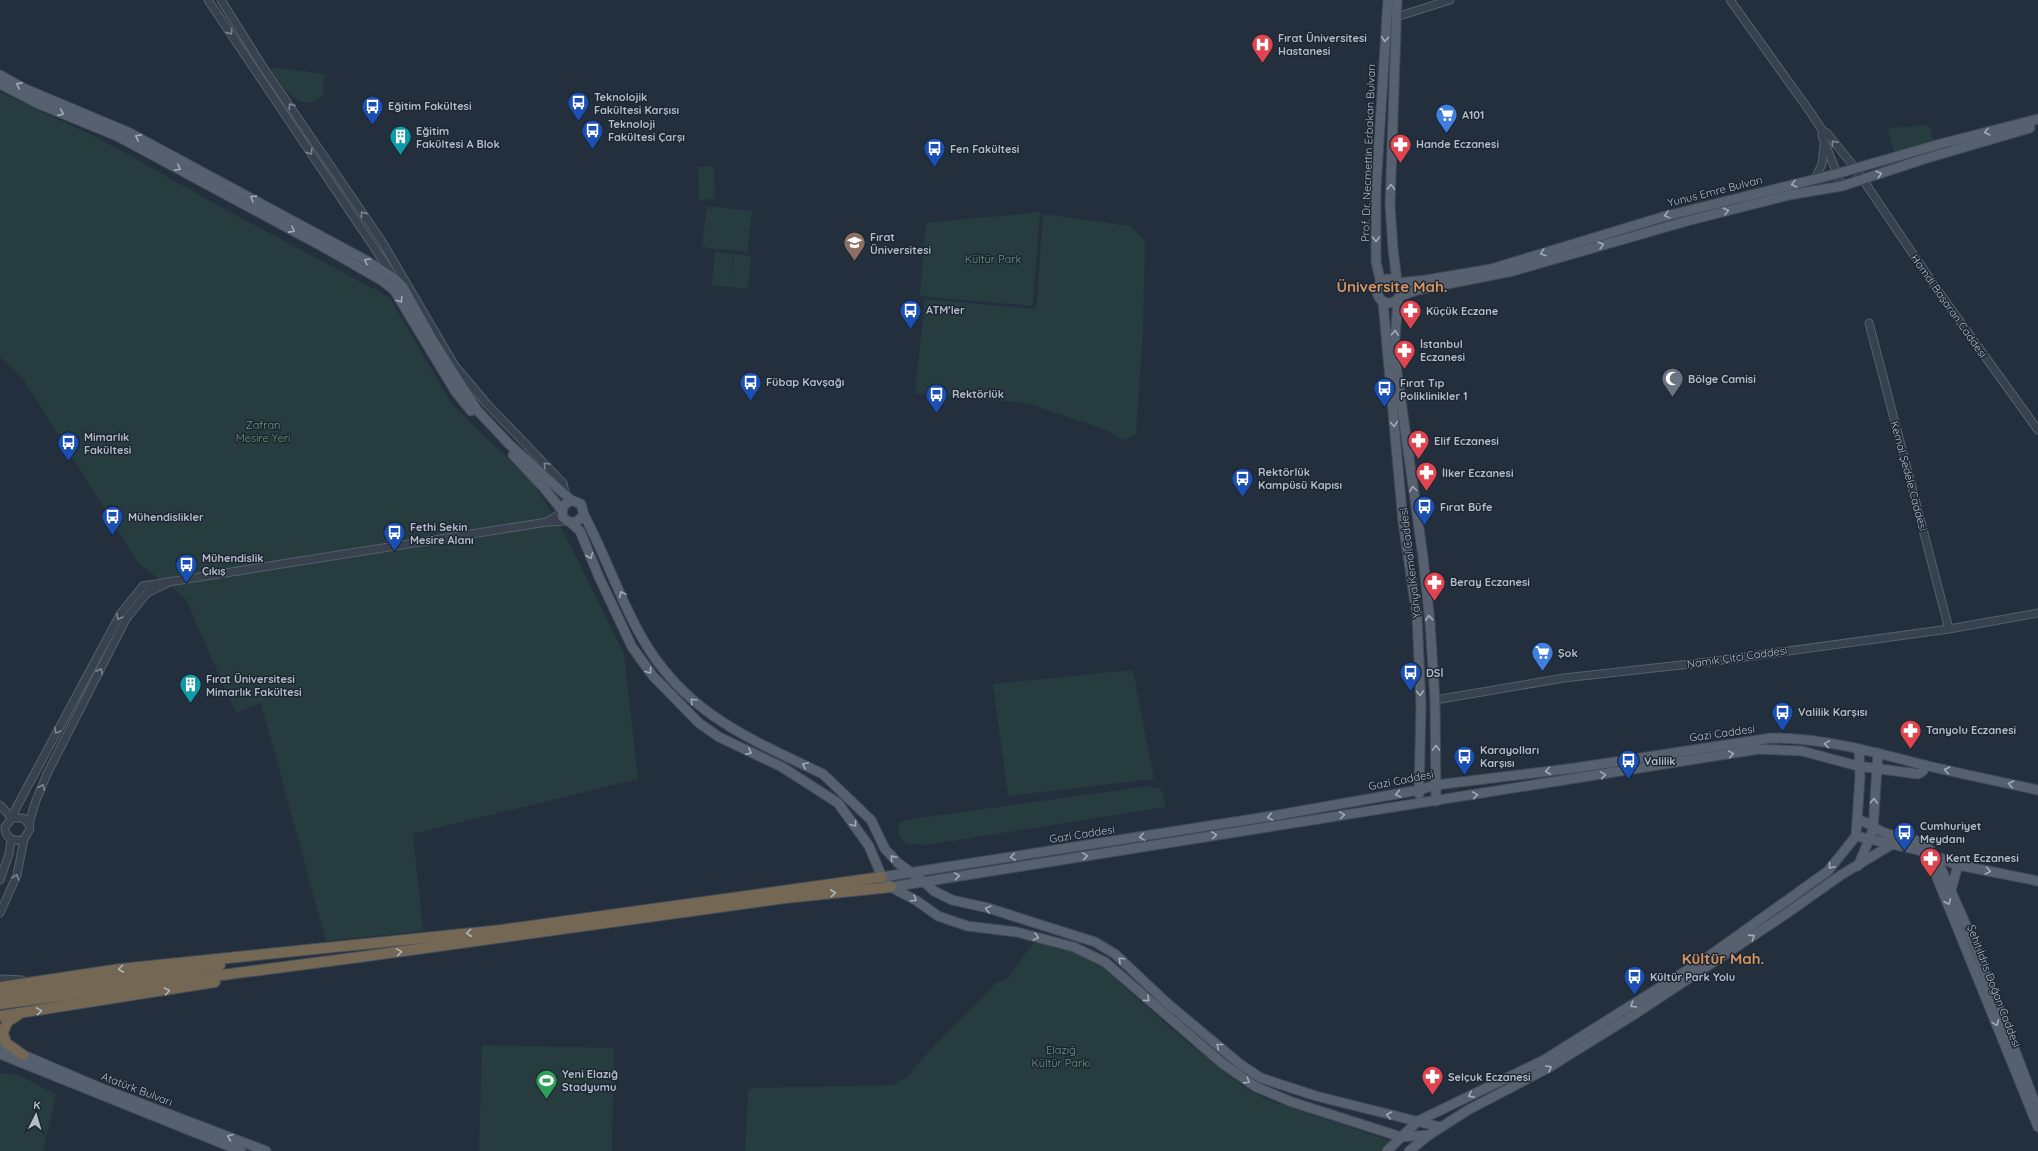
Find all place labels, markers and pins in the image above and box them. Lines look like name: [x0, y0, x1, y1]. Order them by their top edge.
hospital icon: Fırat Üniversitesi Hastanesi: [1249, 31, 1275, 64]
place label: Fırat Üniversitesi Hastanesi: [1278, 31, 1367, 58]
bus stop icon: Teknolojik Fakültesi Karşısı: [565, 90, 591, 123]
place label: Teknolojik Fakültesi Karşısı: [594, 90, 679, 117]
bus stop icon: Eğitim Fakültesi: [359, 93, 385, 126]
place label: Eğitim Fakültesi: [388, 99, 472, 113]
supermarket icon: A101: [1434, 102, 1460, 135]
place label: A101: [1462, 108, 1484, 122]
bus stop icon: Teknoloji Fakültesi Çarşı: [579, 117, 605, 150]
place label: Teknoloji Fakültesi Çarşı: [608, 117, 685, 144]
building icon: Eğitim Fakültesi A Blok: [387, 124, 413, 157]
place label: Eğitim Fakültesi A Blok: [416, 124, 500, 151]
pharmacy icon: Hande Eczanesi: [1388, 131, 1414, 164]
bus stop icon: Fen Fakültesi: [922, 136, 948, 169]
place label: Hande Eczanesi: [1416, 137, 1499, 151]
place label: Fen Fakültesi: [950, 142, 1019, 156]
school or university icon: Fırat Üniversitesi: [842, 230, 868, 263]
place label: Fırat Üniversitesi: [870, 230, 931, 257]
bus stop icon: ATM'ler: [897, 297, 923, 330]
pharmacy icon: Küçük Eczane: [1397, 298, 1423, 331]
place label: ATM'ler: [926, 303, 965, 317]
place label: Küçük Eczane: [1426, 304, 1499, 318]
pharmacy icon: İstanbul Eczanesi: [1392, 337, 1418, 370]
place label: İstanbul Eczanesi: [1420, 337, 1465, 364]
mosque icon: Bölge Camisi: [1659, 366, 1685, 399]
bus stop icon: Fübap Kavşağı: [737, 369, 763, 402]
place label: Bölge Camisi: [1688, 372, 1756, 386]
place label: Fübap Kavşağı: [766, 375, 844, 389]
bus stop icon: Fırat Tıp Poliklinikler 1: [1372, 376, 1398, 409]
place label: Fırat Tıp Poliklinikler 1: [1400, 376, 1468, 403]
bus stop icon: Rektörlük: [923, 381, 949, 414]
place label: Rektörlük: [952, 387, 1004, 401]
pharmacy icon: Elif Eczanesi: [1406, 428, 1432, 461]
bus stop icon: Mimarlık Fakültesi: [55, 430, 81, 463]
place label: Mimarlık Fakültesi: [84, 430, 131, 457]
place label: Elif Eczanesi: [1434, 434, 1499, 448]
pharmacy icon: İlker Eczanesi: [1413, 460, 1439, 493]
bus stop icon: Rektörlük Kampüsü Kapısı: [1229, 465, 1255, 498]
place label: Rektörlük Kampüsü Kapısı: [1258, 465, 1342, 492]
place label: İlker Eczanesi: [1442, 466, 1514, 480]
bus stop icon: Fırat Büfe: [1412, 494, 1438, 527]
place label: Fırat Büfe: [1440, 500, 1493, 514]
bus stop icon: Mühendislikler: [99, 504, 125, 537]
place label: Mühendislikler: [128, 510, 204, 524]
bus stop icon: Fethi Sekin Mesire Alanı: [382, 520, 408, 553]
place label: Fethi Sekin Mesire Alanı: [410, 520, 474, 547]
bus stop icon: Mühendislik Çıkış: [173, 551, 199, 584]
place label: Mühendislik Çıkış: [202, 551, 264, 578]
pharmacy icon: Beray Eczanesi: [1421, 569, 1447, 602]
place label: Beray Eczanesi: [1450, 575, 1530, 589]
supermarket icon: Şok: [1530, 640, 1556, 673]
place label: Şok: [1558, 646, 1578, 660]
bus stop icon: DSİ: [1398, 660, 1424, 693]
place label: DSİ: [1426, 666, 1443, 680]
building icon: Fırat Üniversitesi Mimarlık Fakültesi: [178, 672, 204, 705]
place label: Fırat Üniversitesi Mimarlık Fakültesi: [206, 672, 302, 699]
bus stop icon: Valilik Karşısı: [1769, 699, 1795, 732]
place label: Valilik Karşısı: [1798, 705, 1867, 719]
pharmacy icon: Tanyolu Eczanesi: [1897, 717, 1923, 750]
place label: Tanyolu Eczanesi: [1926, 723, 2016, 737]
bus stop icon: Karayolları Karşısı: [1451, 743, 1477, 776]
place label: Karayolları Karşısı: [1480, 743, 1539, 770]
bus stop icon: Valilik: [1616, 748, 1642, 781]
place label: Valilik: [1644, 754, 1676, 768]
bus stop icon: Cumhuriyet Meydanı: [1891, 819, 1917, 852]
place label: Cumhuriyet Meydanı: [1920, 819, 1981, 846]
pharmacy icon: Kent Eczanesi: [1917, 845, 1943, 878]
place label: Kent Eczanesi: [1946, 851, 2019, 865]
bus stop icon: Kültür Park Yolu: [1622, 964, 1648, 997]
place label: Kültür Park Yolu: [1650, 970, 1735, 984]
pharmacy icon: Selçuk Eczanesi: [1420, 1064, 1446, 1097]
sports icon: Yeni Elazığ Stadyumu: [534, 1067, 560, 1100]
place label: Yeni Elazığ Stadyumu: [562, 1067, 618, 1094]
place label: Selçuk Eczanesi: [1448, 1070, 1531, 1084]

